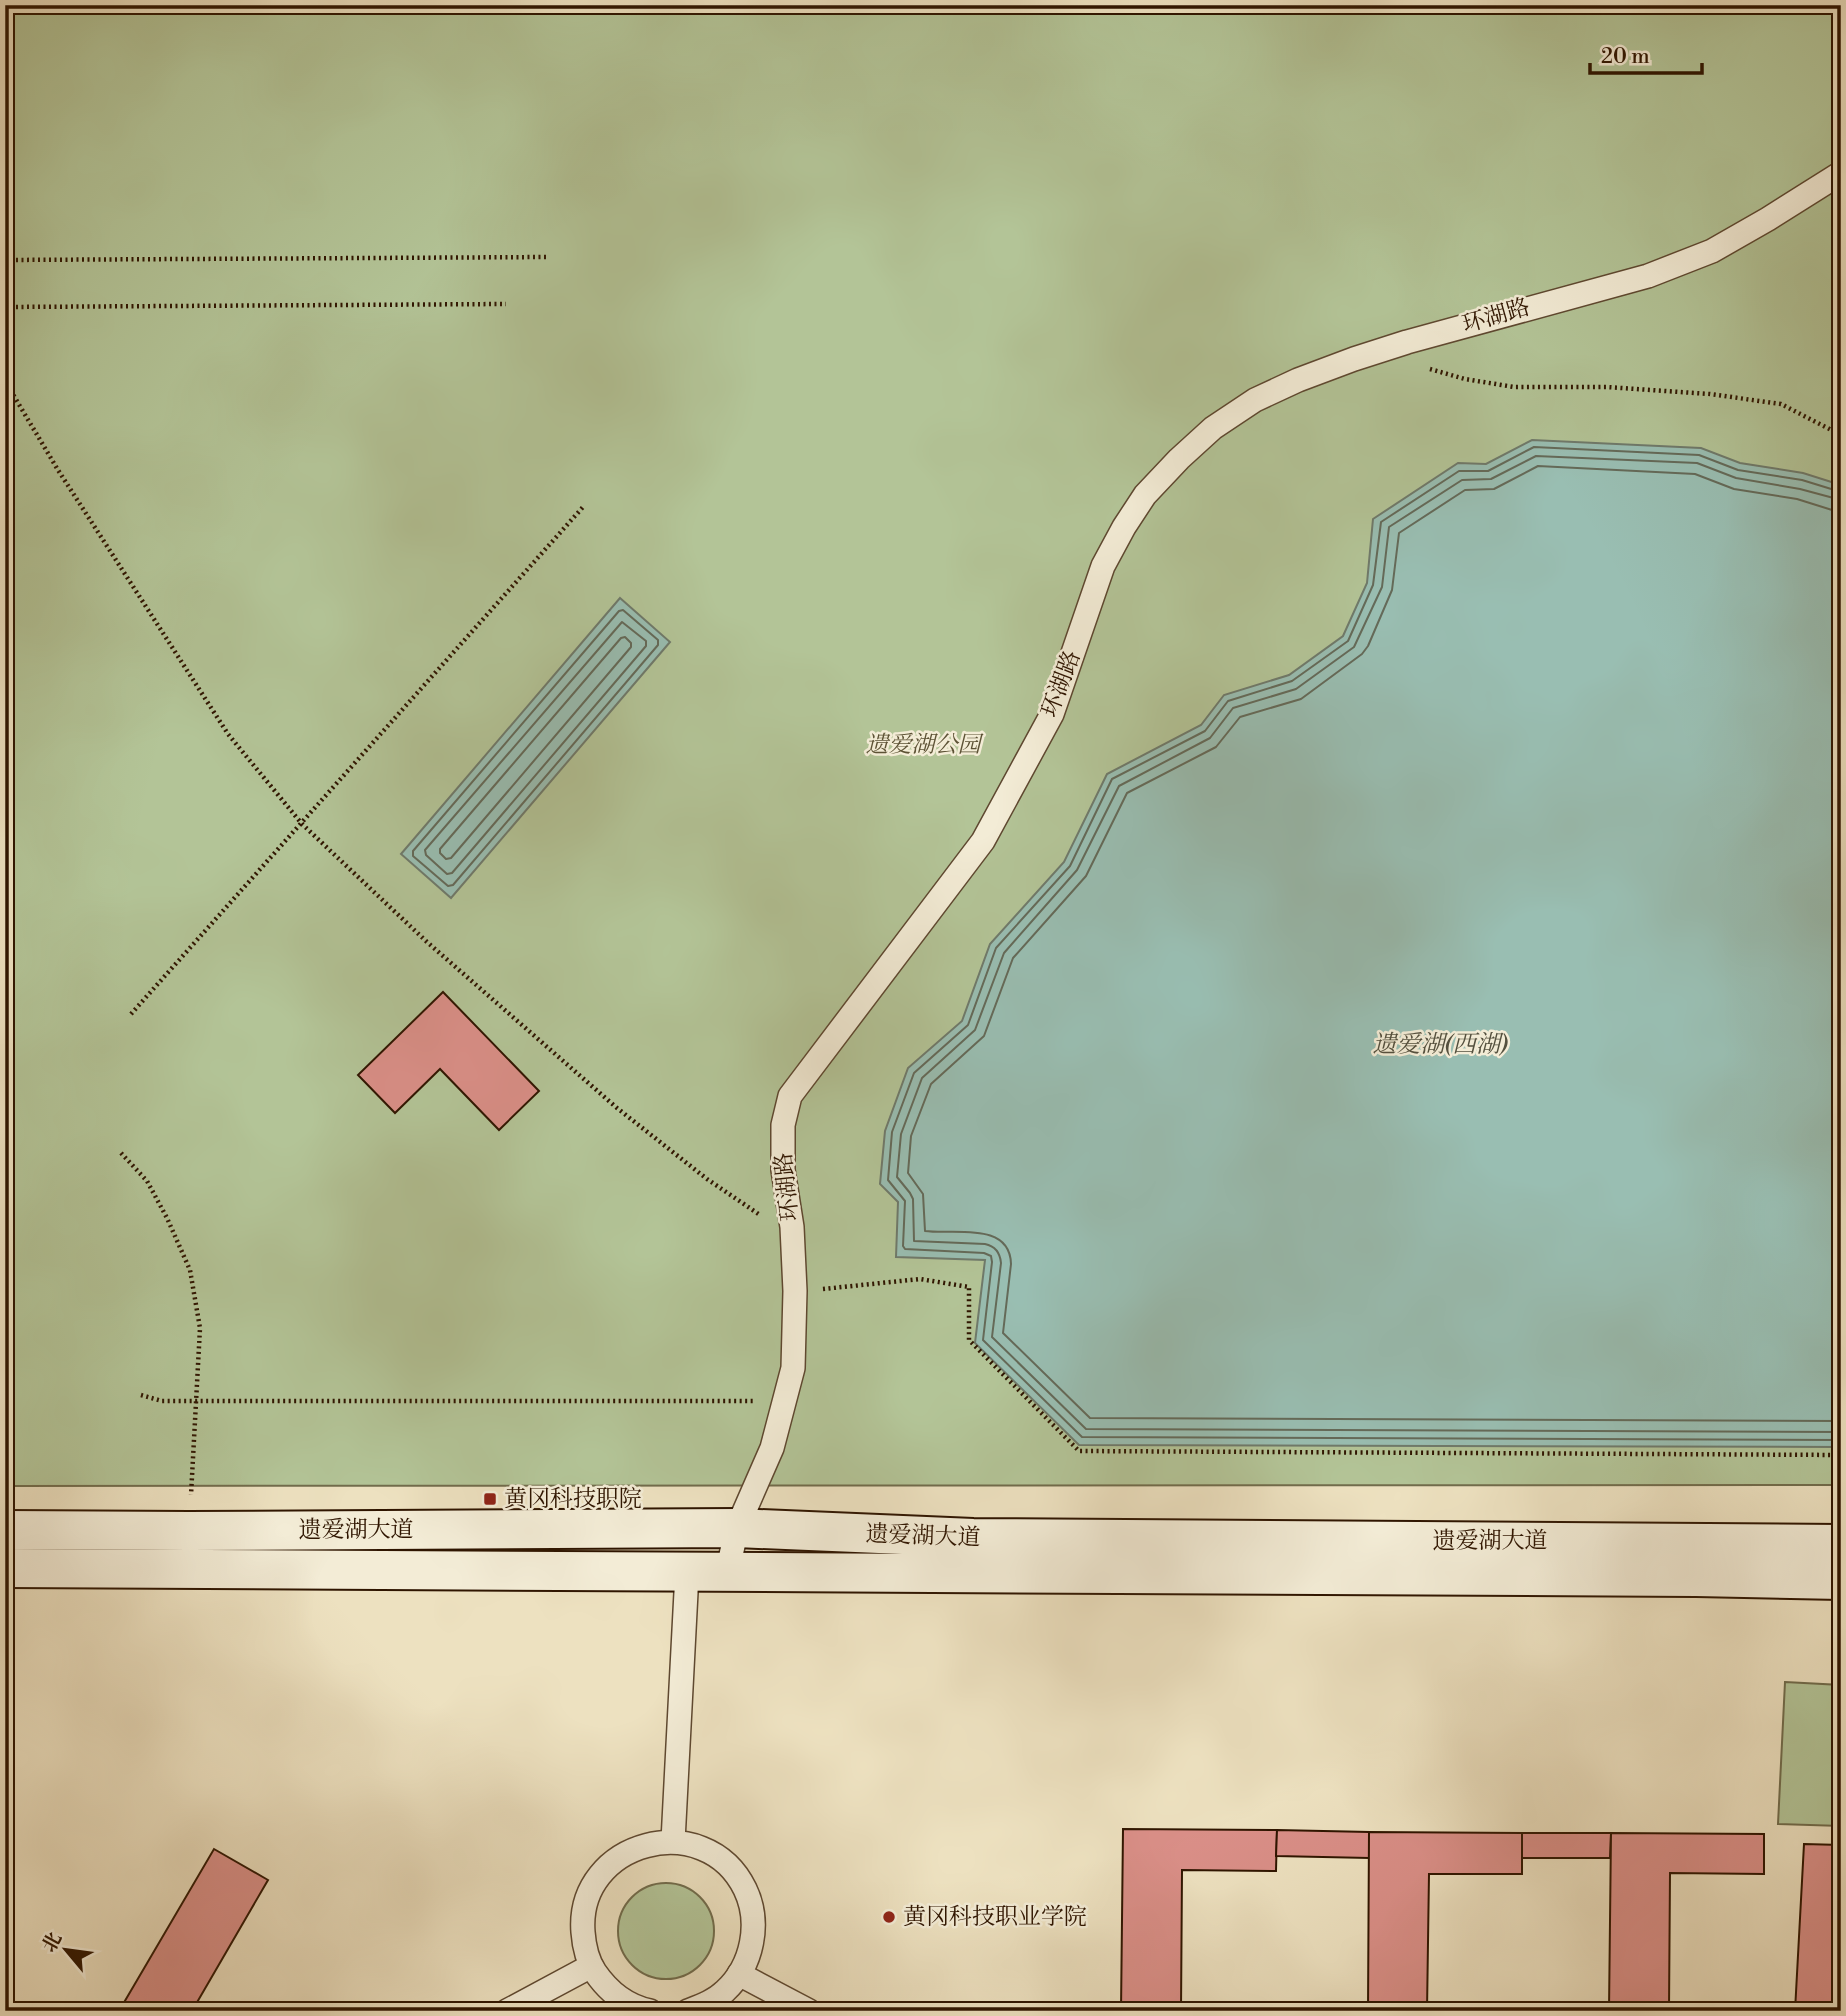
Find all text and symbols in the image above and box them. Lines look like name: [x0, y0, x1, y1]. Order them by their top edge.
scale bar: [1590, 32, 1702, 76]
text: 20 m: [1601, 44, 1650, 70]
street label: 环湖路: [1459, 293, 1533, 339]
street label: 环湖路: [1036, 647, 1086, 721]
park label: 遗爱湖公园: [866, 731, 985, 759]
water label: 遗爱湖(西湖): [1373, 1030, 1508, 1060]
street label: 环湖路: [769, 1151, 805, 1223]
place label: 黄冈科技职院: [504, 1485, 642, 1513]
marker: 黄冈科技职院: [482, 1491, 498, 1507]
street label: 遗爱湖大道: [299, 1516, 414, 1544]
street label: 遗爱湖大道: [865, 1520, 981, 1552]
street label: 遗爱湖大道: [1433, 1527, 1548, 1555]
place label: 黄冈科技职业学院: [903, 1903, 1087, 1931]
marker: 黄冈科技职业学院: [881, 1909, 897, 1925]
north arrow: [32, 1914, 102, 1984]
text: 北: [37, 1928, 67, 1956]

